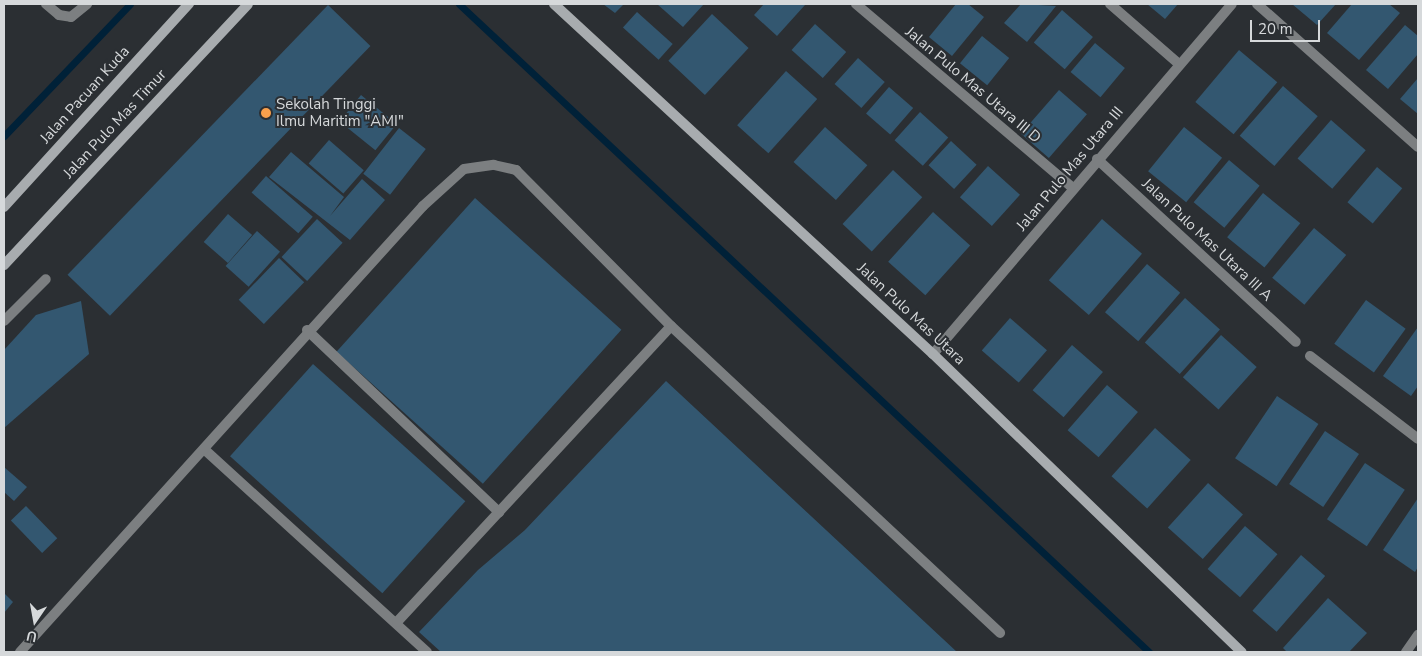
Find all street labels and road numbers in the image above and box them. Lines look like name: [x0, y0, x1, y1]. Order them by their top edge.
street label: Jalan Pulo Mas Utara III D: [902, 23, 1044, 147]
street label: Jalan Pacuan Kuda: [37, 43, 133, 147]
street label: Jalan Pulo Mas Timur: [60, 66, 170, 182]
street label: Jalan Pulo Mas Utara III: [1013, 103, 1127, 235]
street label: Jalan Pulo Mas Utara III A: [1138, 175, 1276, 305]
street label: Jalan Pulo Mas Utara: [853, 259, 969, 369]

